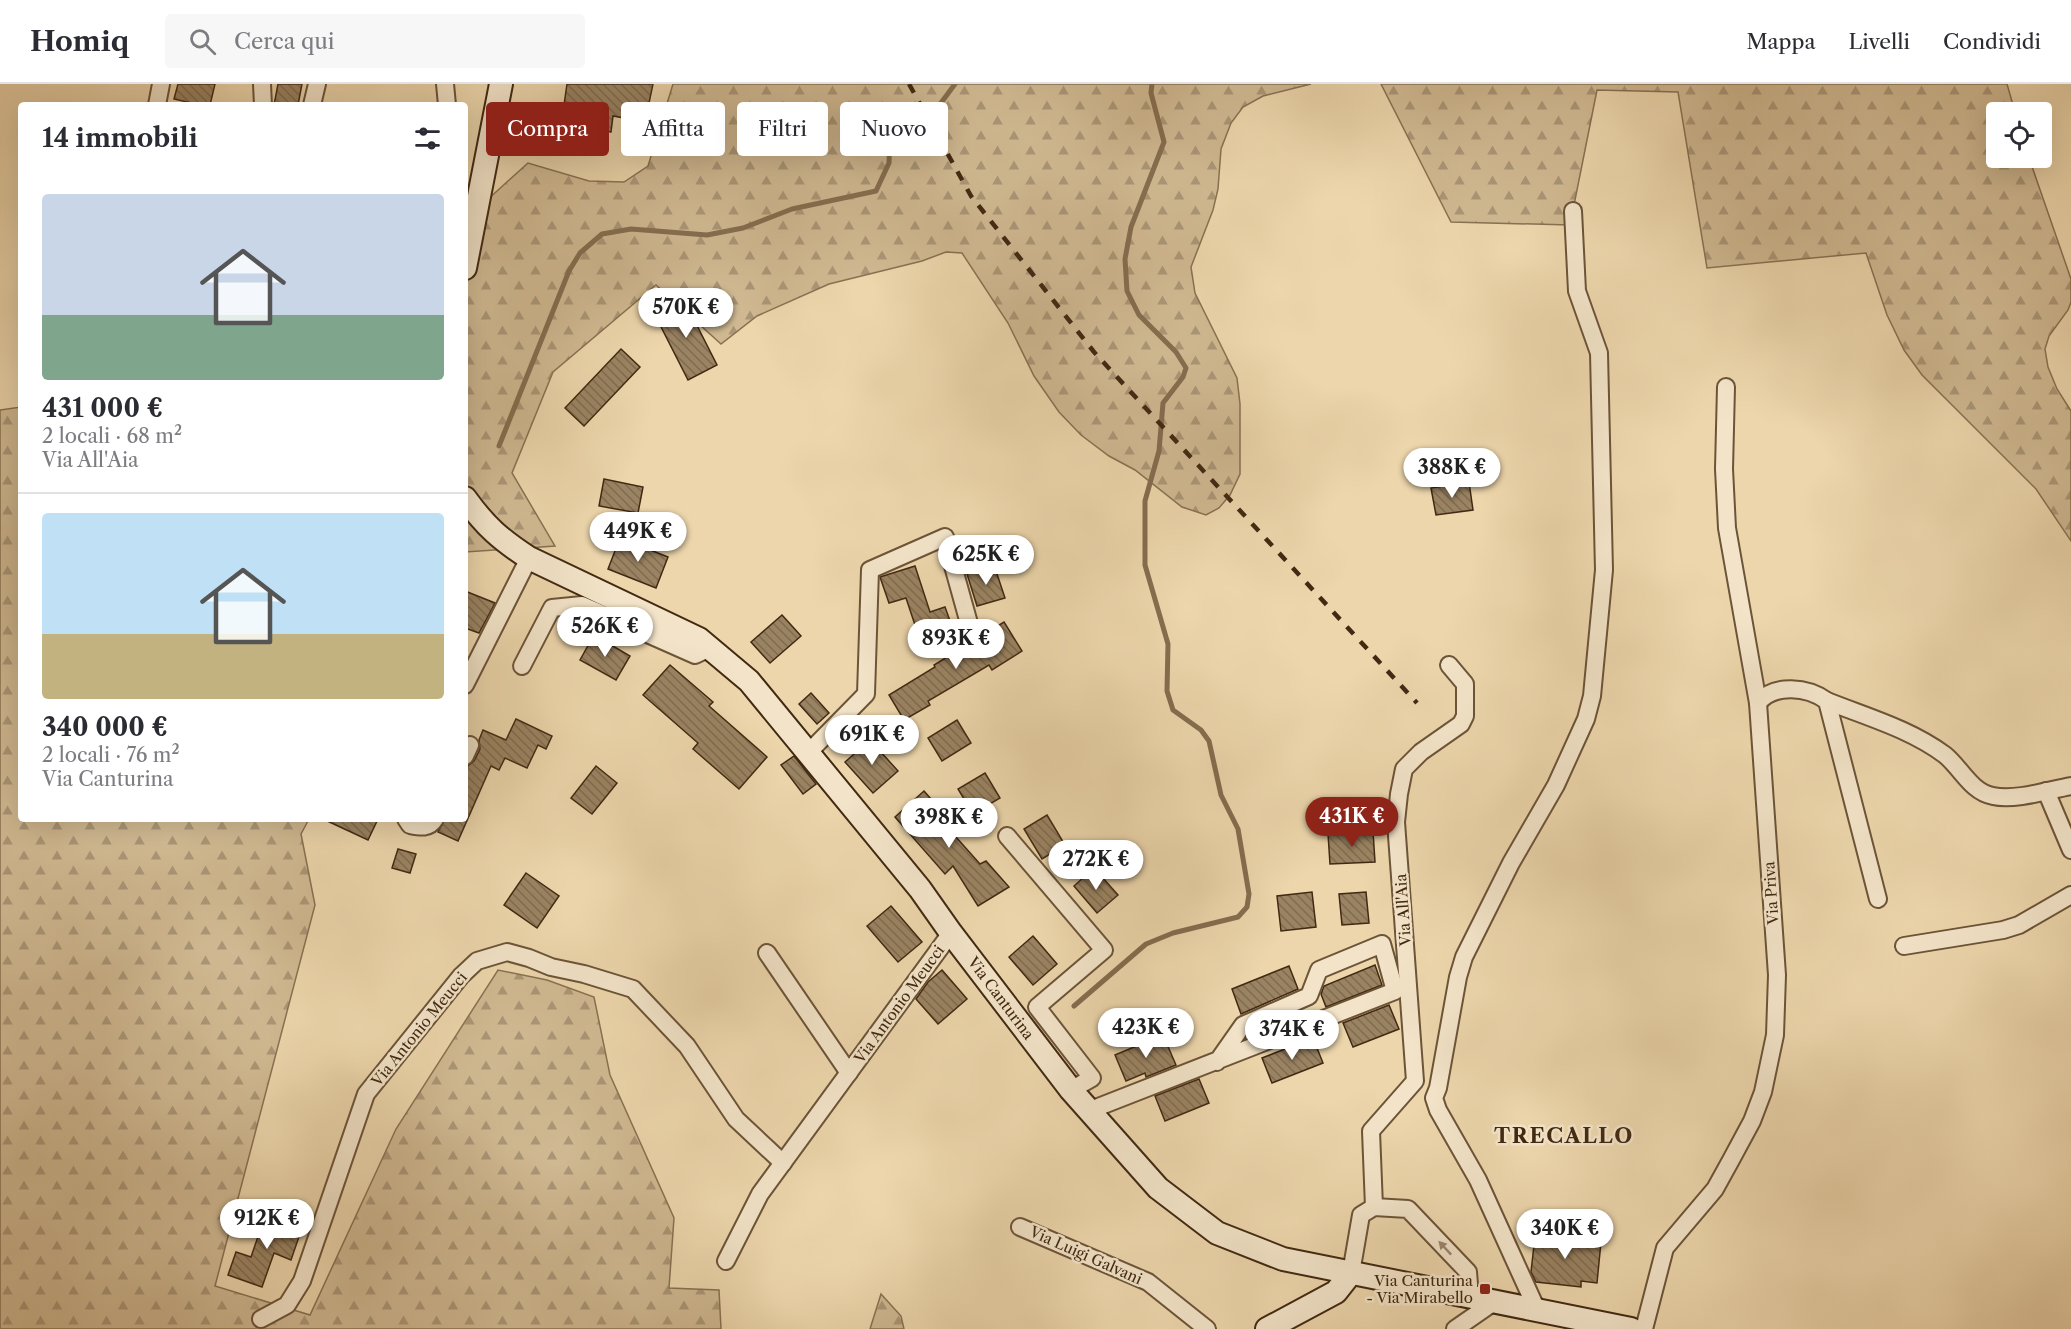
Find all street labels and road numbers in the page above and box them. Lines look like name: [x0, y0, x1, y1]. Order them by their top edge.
street label: Via Priva: [1759, 861, 1783, 926]
street label: Via All'Aia: [1391, 873, 1415, 948]
street label: Via Antonio Meucci: [849, 941, 949, 1068]
street label: Via Canturina: [963, 952, 1038, 1043]
street label: Via Antonio Meucci: [366, 968, 471, 1091]
street label: Via Luigi Galvani: [1026, 1221, 1146, 1288]

